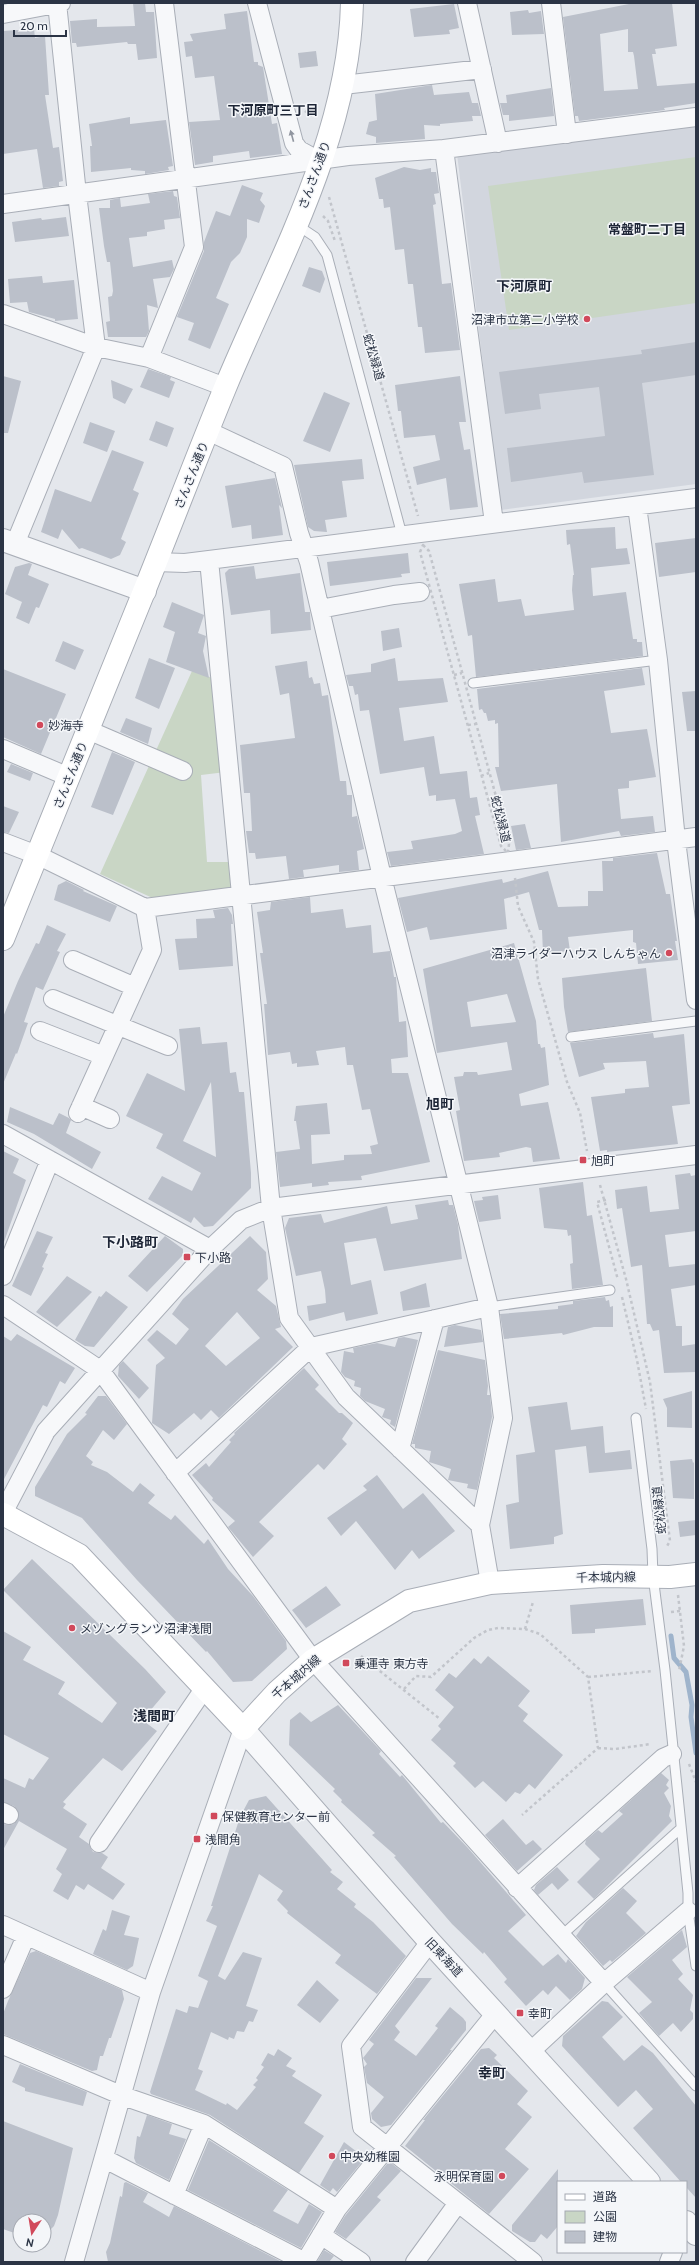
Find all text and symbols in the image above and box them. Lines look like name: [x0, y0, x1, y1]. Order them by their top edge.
scale bar: [14, 12, 66, 38]
text: 20 m: [20, 18, 48, 33]
district label: 下河原町三丁目: [227, 102, 319, 118]
one-way arrow: [289, 130, 295, 142]
street label: さんさん通り: [295, 139, 333, 211]
district label: 常盤町二丁目: [608, 221, 686, 237]
district label: 下河原町: [496, 277, 552, 295]
place label: 沼津市立第二小学校: [471, 312, 579, 327]
marker: 沼津市立第二小学校: [582, 314, 592, 324]
street label: 蛇松緑道: [360, 332, 388, 382]
street label: さんさん通り: [171, 439, 211, 511]
place label: 妙海寺: [48, 718, 84, 733]
marker: 妙海寺: [35, 720, 45, 730]
street label: さんさん通り: [50, 739, 90, 811]
street label: 蛇松緑道: [488, 794, 514, 844]
place label: 沼津ライダーハウス しんちゃん: [491, 946, 661, 961]
marker: 沼津ライダーハウス しんちゃん: [664, 948, 674, 958]
district label: 旭町: [426, 1095, 454, 1113]
place label: 旭町: [591, 1153, 615, 1168]
marker: 旭町: [578, 1155, 588, 1165]
district label: 下小路町: [102, 1233, 158, 1251]
place label: 下小路: [195, 1250, 231, 1265]
marker: 下小路: [182, 1252, 192, 1262]
street label: 蛇松緑道: [649, 1485, 669, 1535]
street label: 千本城内線: [576, 1569, 636, 1585]
place label: メゾングランツ沼津浅間: [80, 1621, 212, 1636]
marker: メゾングランツ沼津浅間: [67, 1623, 77, 1633]
street label: 千本城内線: [268, 1652, 324, 1702]
place label: 乗運寺 東方寺: [354, 1656, 429, 1671]
marker: 乗運寺 東方寺: [341, 1658, 351, 1668]
district label: 浅間町: [133, 1707, 175, 1725]
place label: 保健教育センター前: [222, 1809, 330, 1824]
marker: 保健教育センター前: [209, 1811, 219, 1821]
place label: 浅間角: [205, 1832, 241, 1847]
marker: 浅間角: [192, 1834, 202, 1844]
street label: 旧東海道: [422, 1934, 466, 1980]
place label: 幸町: [528, 2006, 552, 2021]
marker: 幸町: [515, 2008, 525, 2018]
district label: 幸町: [478, 2064, 506, 2082]
place label: 中央幼稚園: [340, 2149, 400, 2164]
marker: 中央幼稚園: [327, 2151, 337, 2161]
place label: 永明保育園: [434, 2169, 494, 2184]
marker: 永明保育園: [497, 2171, 507, 2181]
legend: [557, 2181, 687, 2253]
text: 道路: [593, 2189, 617, 2204]
text: 公園: [593, 2209, 617, 2224]
north arrow: [12, 2213, 52, 2253]
text: 建物: [593, 2229, 617, 2244]
text: N: [25, 2235, 35, 2250]

